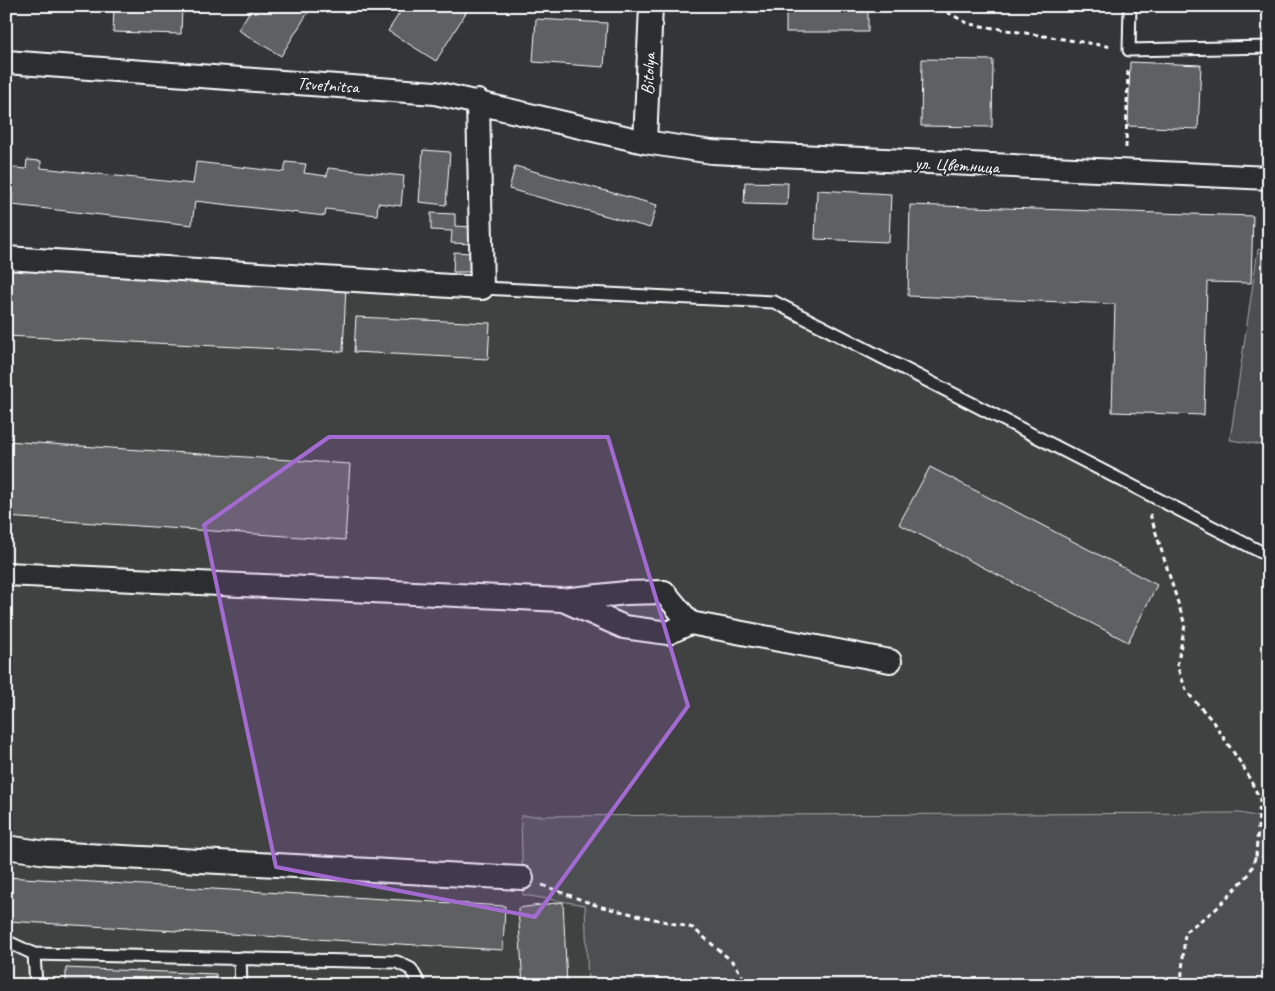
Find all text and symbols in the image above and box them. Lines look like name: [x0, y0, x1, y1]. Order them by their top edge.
street label: Bitolya: [636, 51, 660, 95]
street label: Tsvetnitsa: [296, 72, 361, 98]
street label: ул. Цветница: [913, 152, 1001, 178]

